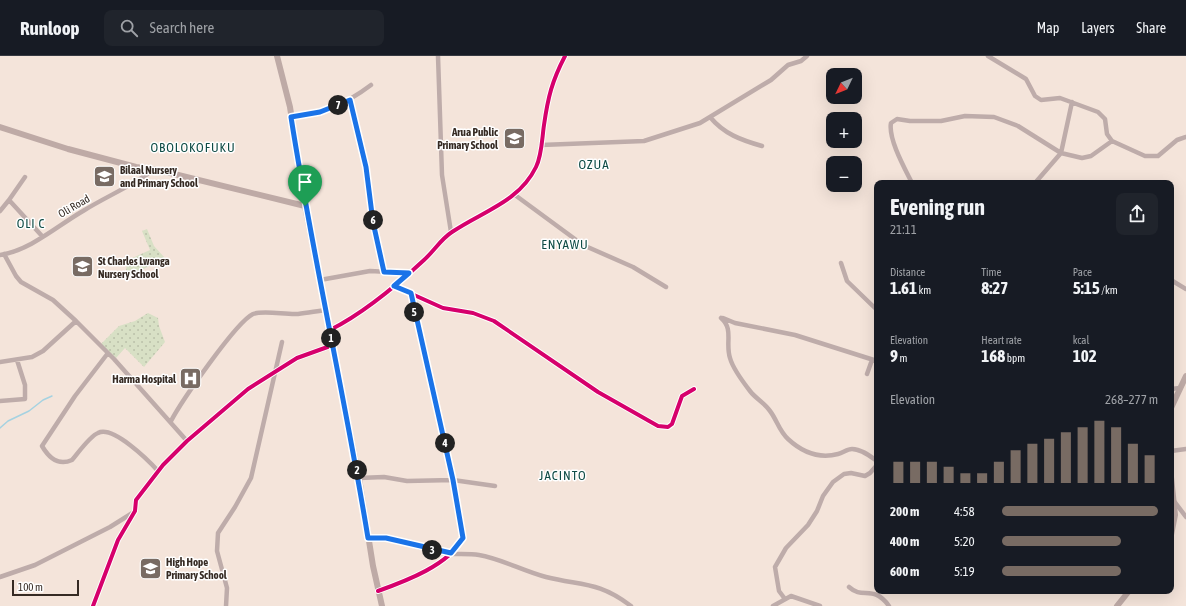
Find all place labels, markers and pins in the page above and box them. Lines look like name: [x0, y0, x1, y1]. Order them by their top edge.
pin: 7: [328, 95, 348, 115]
school or university icon: Arua Public Primary School: [501, 125, 527, 151]
place label: Arua Public Primary School: [437, 126, 499, 151]
school or university icon: Bilaal Nursery and Primary School: [92, 163, 118, 189]
place label: Bilaal Nursery and Primary School: [120, 164, 199, 189]
pin: [288, 165, 322, 206]
pin: 6: [363, 210, 383, 230]
school or university icon: St Charles Lwanga Nursery School: [69, 254, 95, 280]
place label: St Charles Lwanga Nursery School: [98, 255, 170, 280]
pin: 5: [404, 302, 424, 322]
pin: 1: [321, 328, 341, 348]
hospital icon: Harma Hospital: [178, 366, 204, 392]
place label: Harma Hospital: [112, 373, 177, 385]
pin: 4: [435, 433, 455, 453]
pin: 2: [347, 460, 367, 480]
pin: 3: [422, 540, 442, 560]
school or university icon: High Hope Primary School: [137, 555, 163, 581]
place label: High Hope Primary School: [166, 556, 228, 581]

